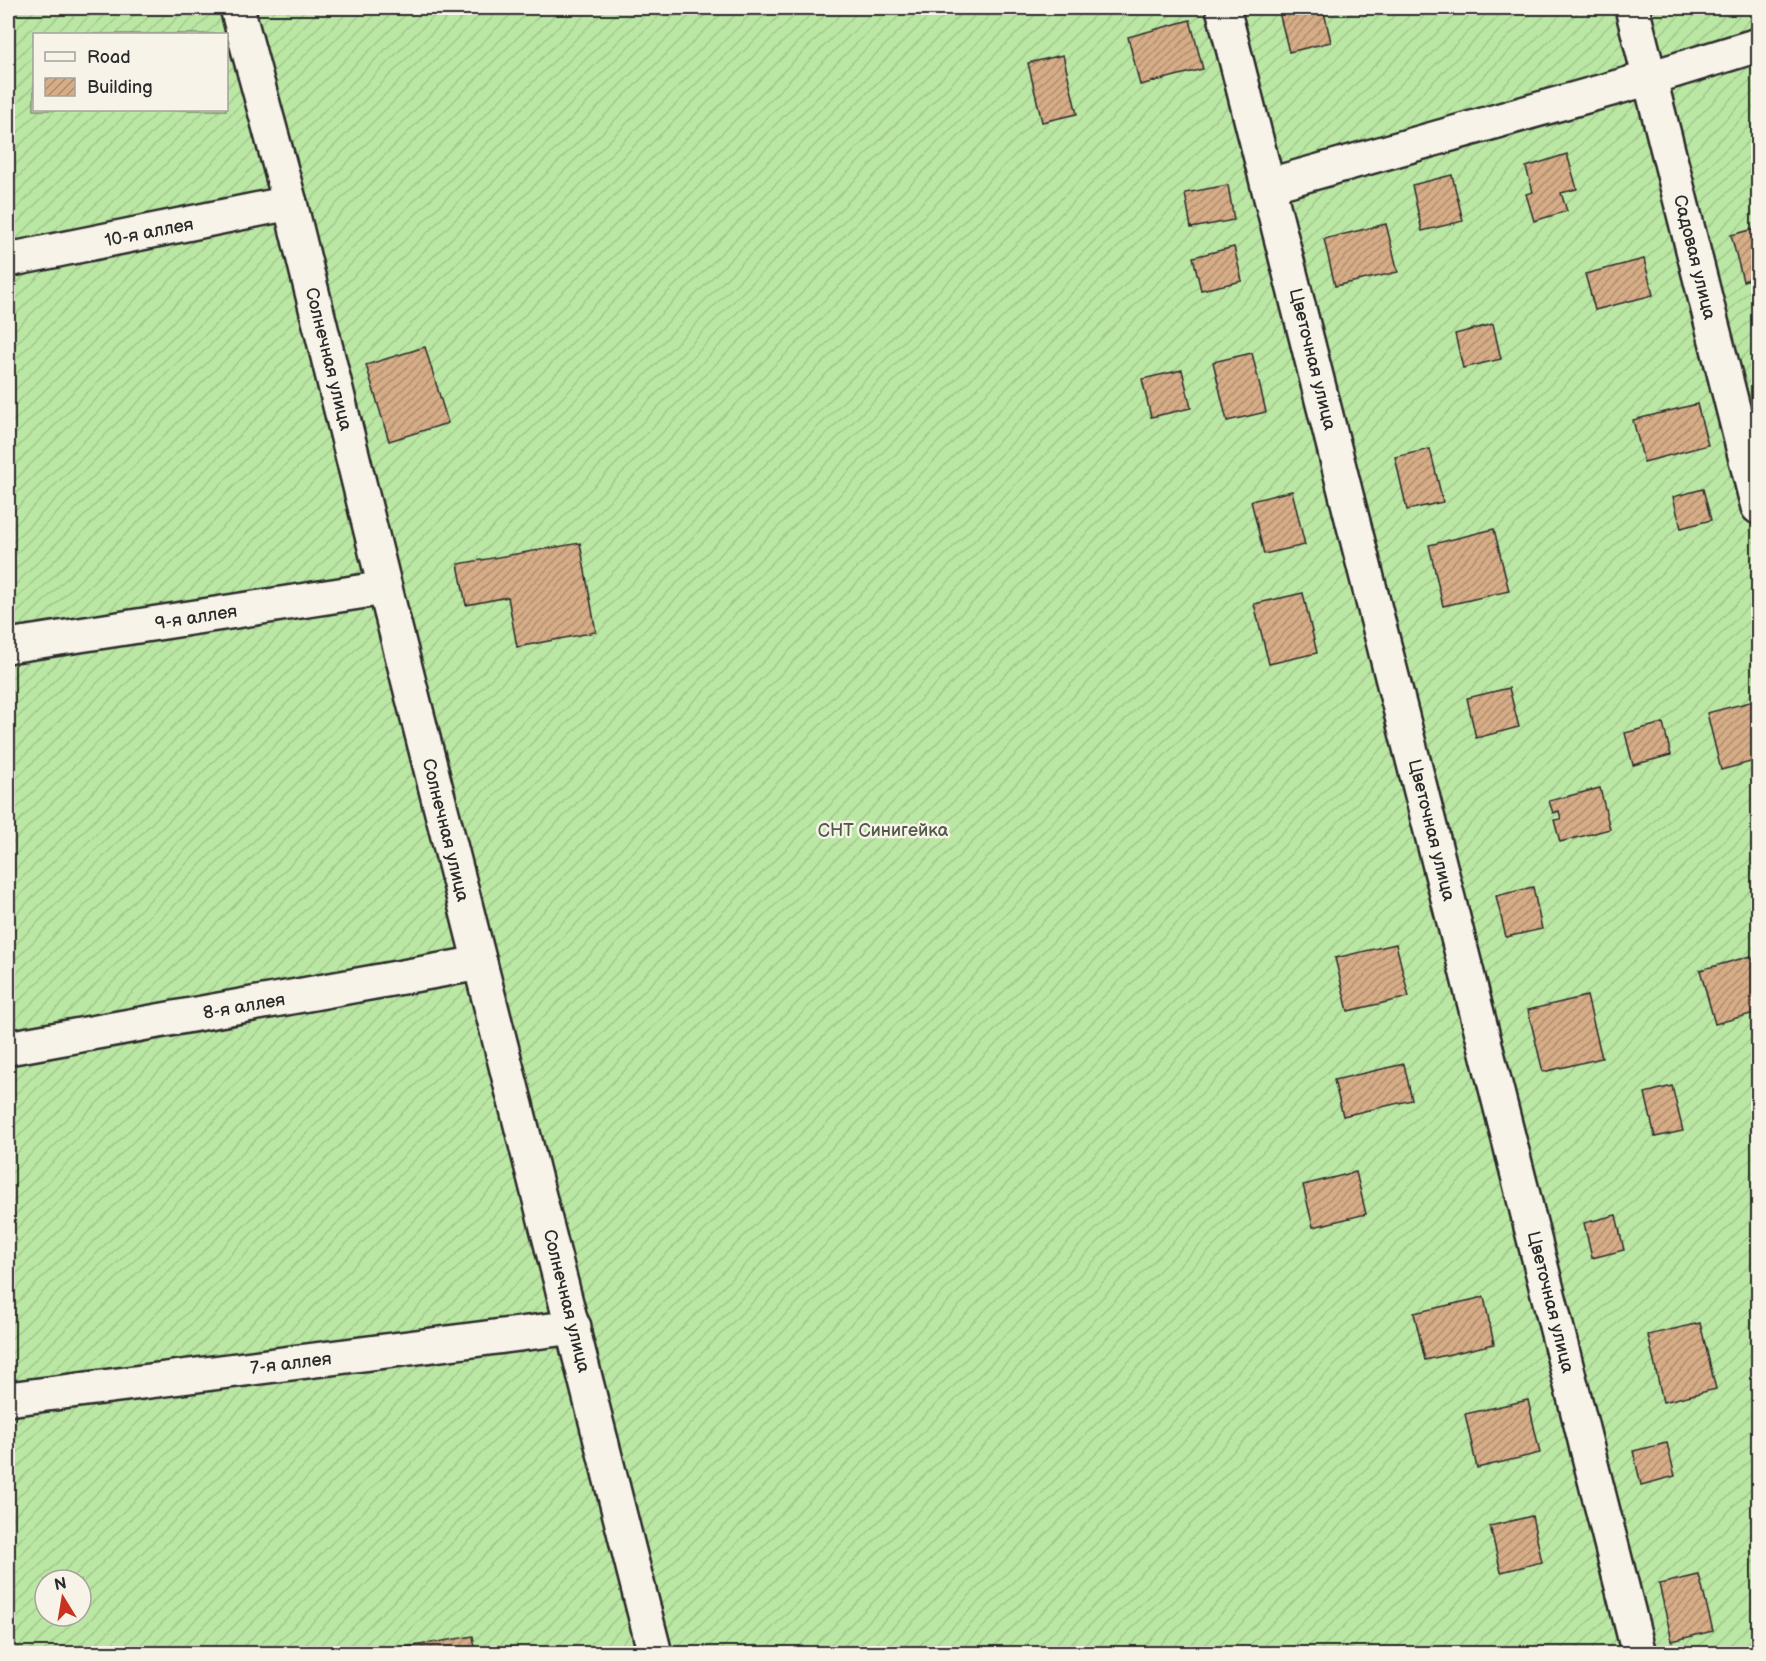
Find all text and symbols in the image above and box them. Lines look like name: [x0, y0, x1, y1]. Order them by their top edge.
legend: [33, 33, 228, 111]
text: Road: [87, 47, 131, 68]
text: Building: [87, 77, 153, 98]
street label: Садовая улица: [1669, 193, 1720, 322]
street label: 10-я аллея: [103, 214, 195, 251]
street label: Солнечная улица: [301, 285, 357, 433]
street label: Цветочная улица: [1285, 286, 1340, 433]
street label: 9-я аллея: [153, 601, 239, 634]
street label: Солнечная улица: [418, 756, 474, 904]
street label: Цветочная улица: [1404, 757, 1459, 904]
park label: СНТ Синигейка: [818, 820, 949, 841]
street label: 8-я аллея: [201, 989, 287, 1024]
street label: Солнечная улица: [539, 1227, 595, 1375]
street label: Цветочная улица: [1523, 1229, 1578, 1376]
street label: 7-я аллея: [249, 1348, 333, 1379]
north arrow: [33, 1568, 93, 1628]
text: N: [53, 1574, 68, 1595]

